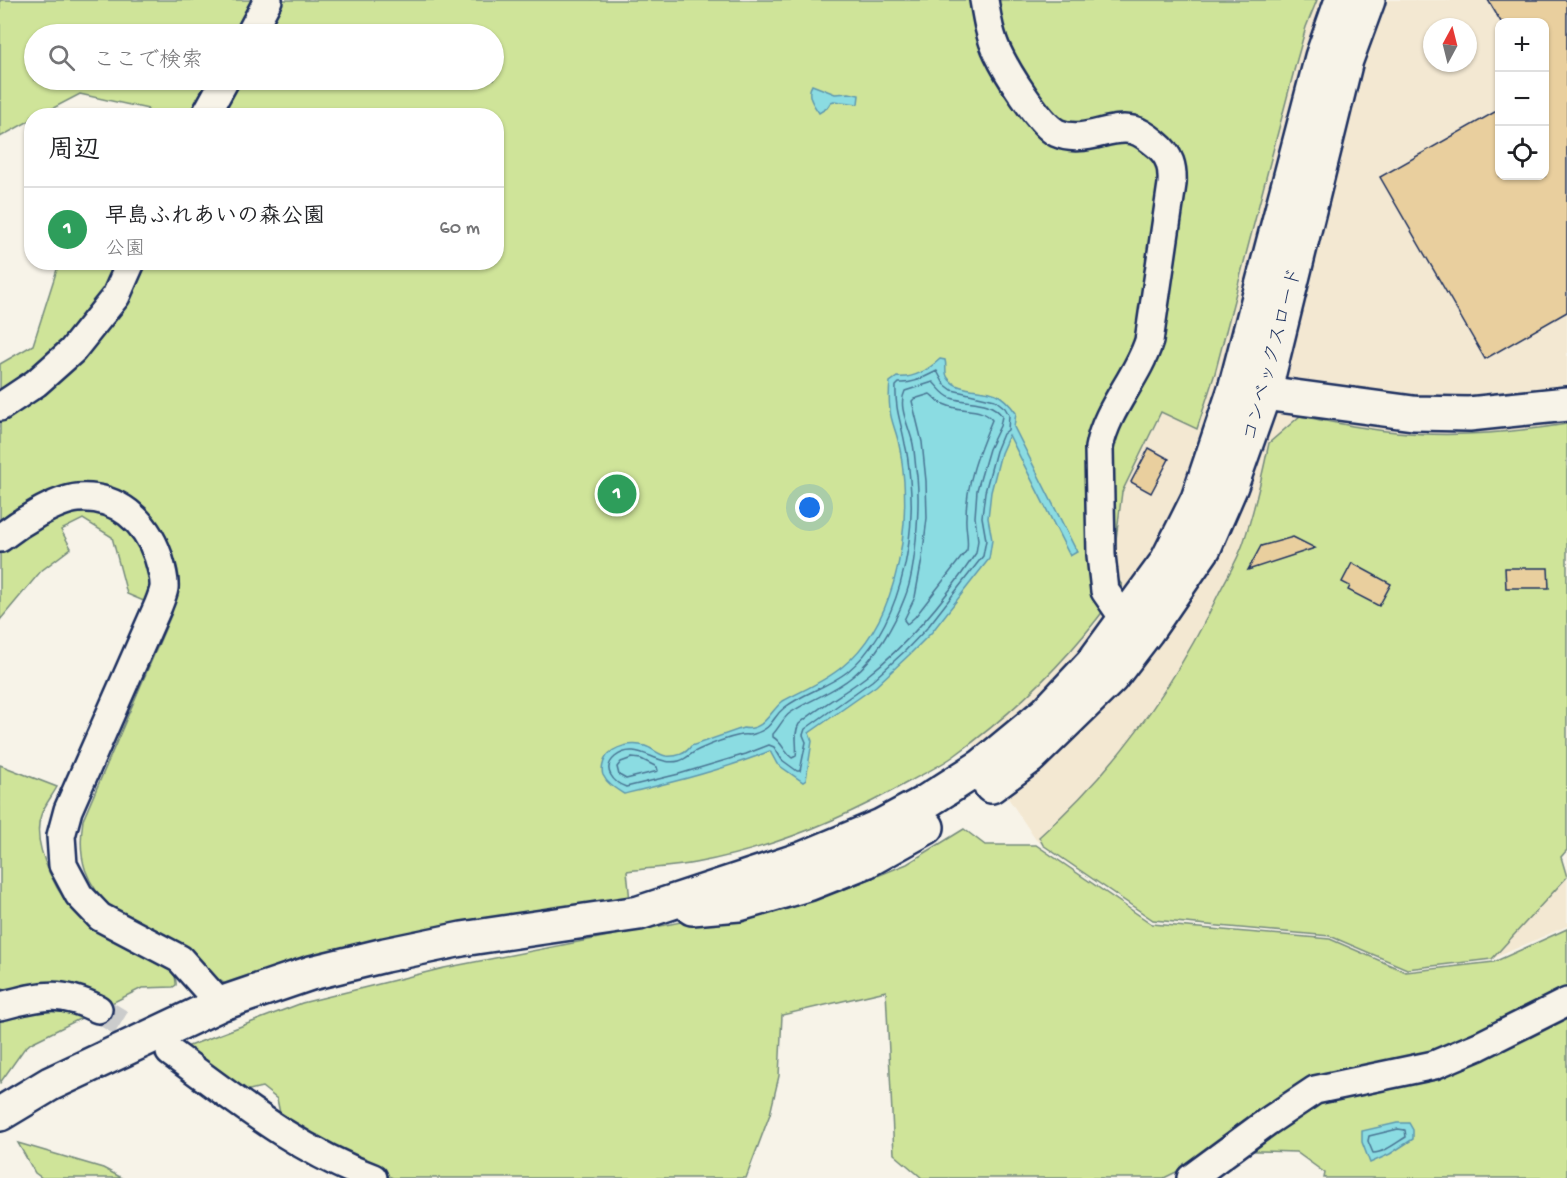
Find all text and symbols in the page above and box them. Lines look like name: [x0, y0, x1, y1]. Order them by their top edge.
north arrow: [1423, 18, 1477, 72]
map controls: [1495, 18, 1549, 180]
button: +: [1495, 18, 1549, 72]
search box: [24, 24, 504, 90]
icon: search: [45, 41, 78, 74]
text: ここで検索: [93, 49, 203, 75]
button: −: [1495, 72, 1549, 126]
button: locate: [1495, 126, 1549, 180]
text: 周辺: [48, 137, 100, 168]
text: 早島ふれあいの森公園: [105, 205, 325, 231]
text: 1: [63, 218, 72, 241]
text: 60 m: [440, 218, 480, 241]
text: 公園: [105, 239, 145, 262]
street label: コンベックスロード: [1240, 265, 1309, 445]
pin: 1: [598, 472, 636, 516]
your location: [795, 493, 824, 522]

